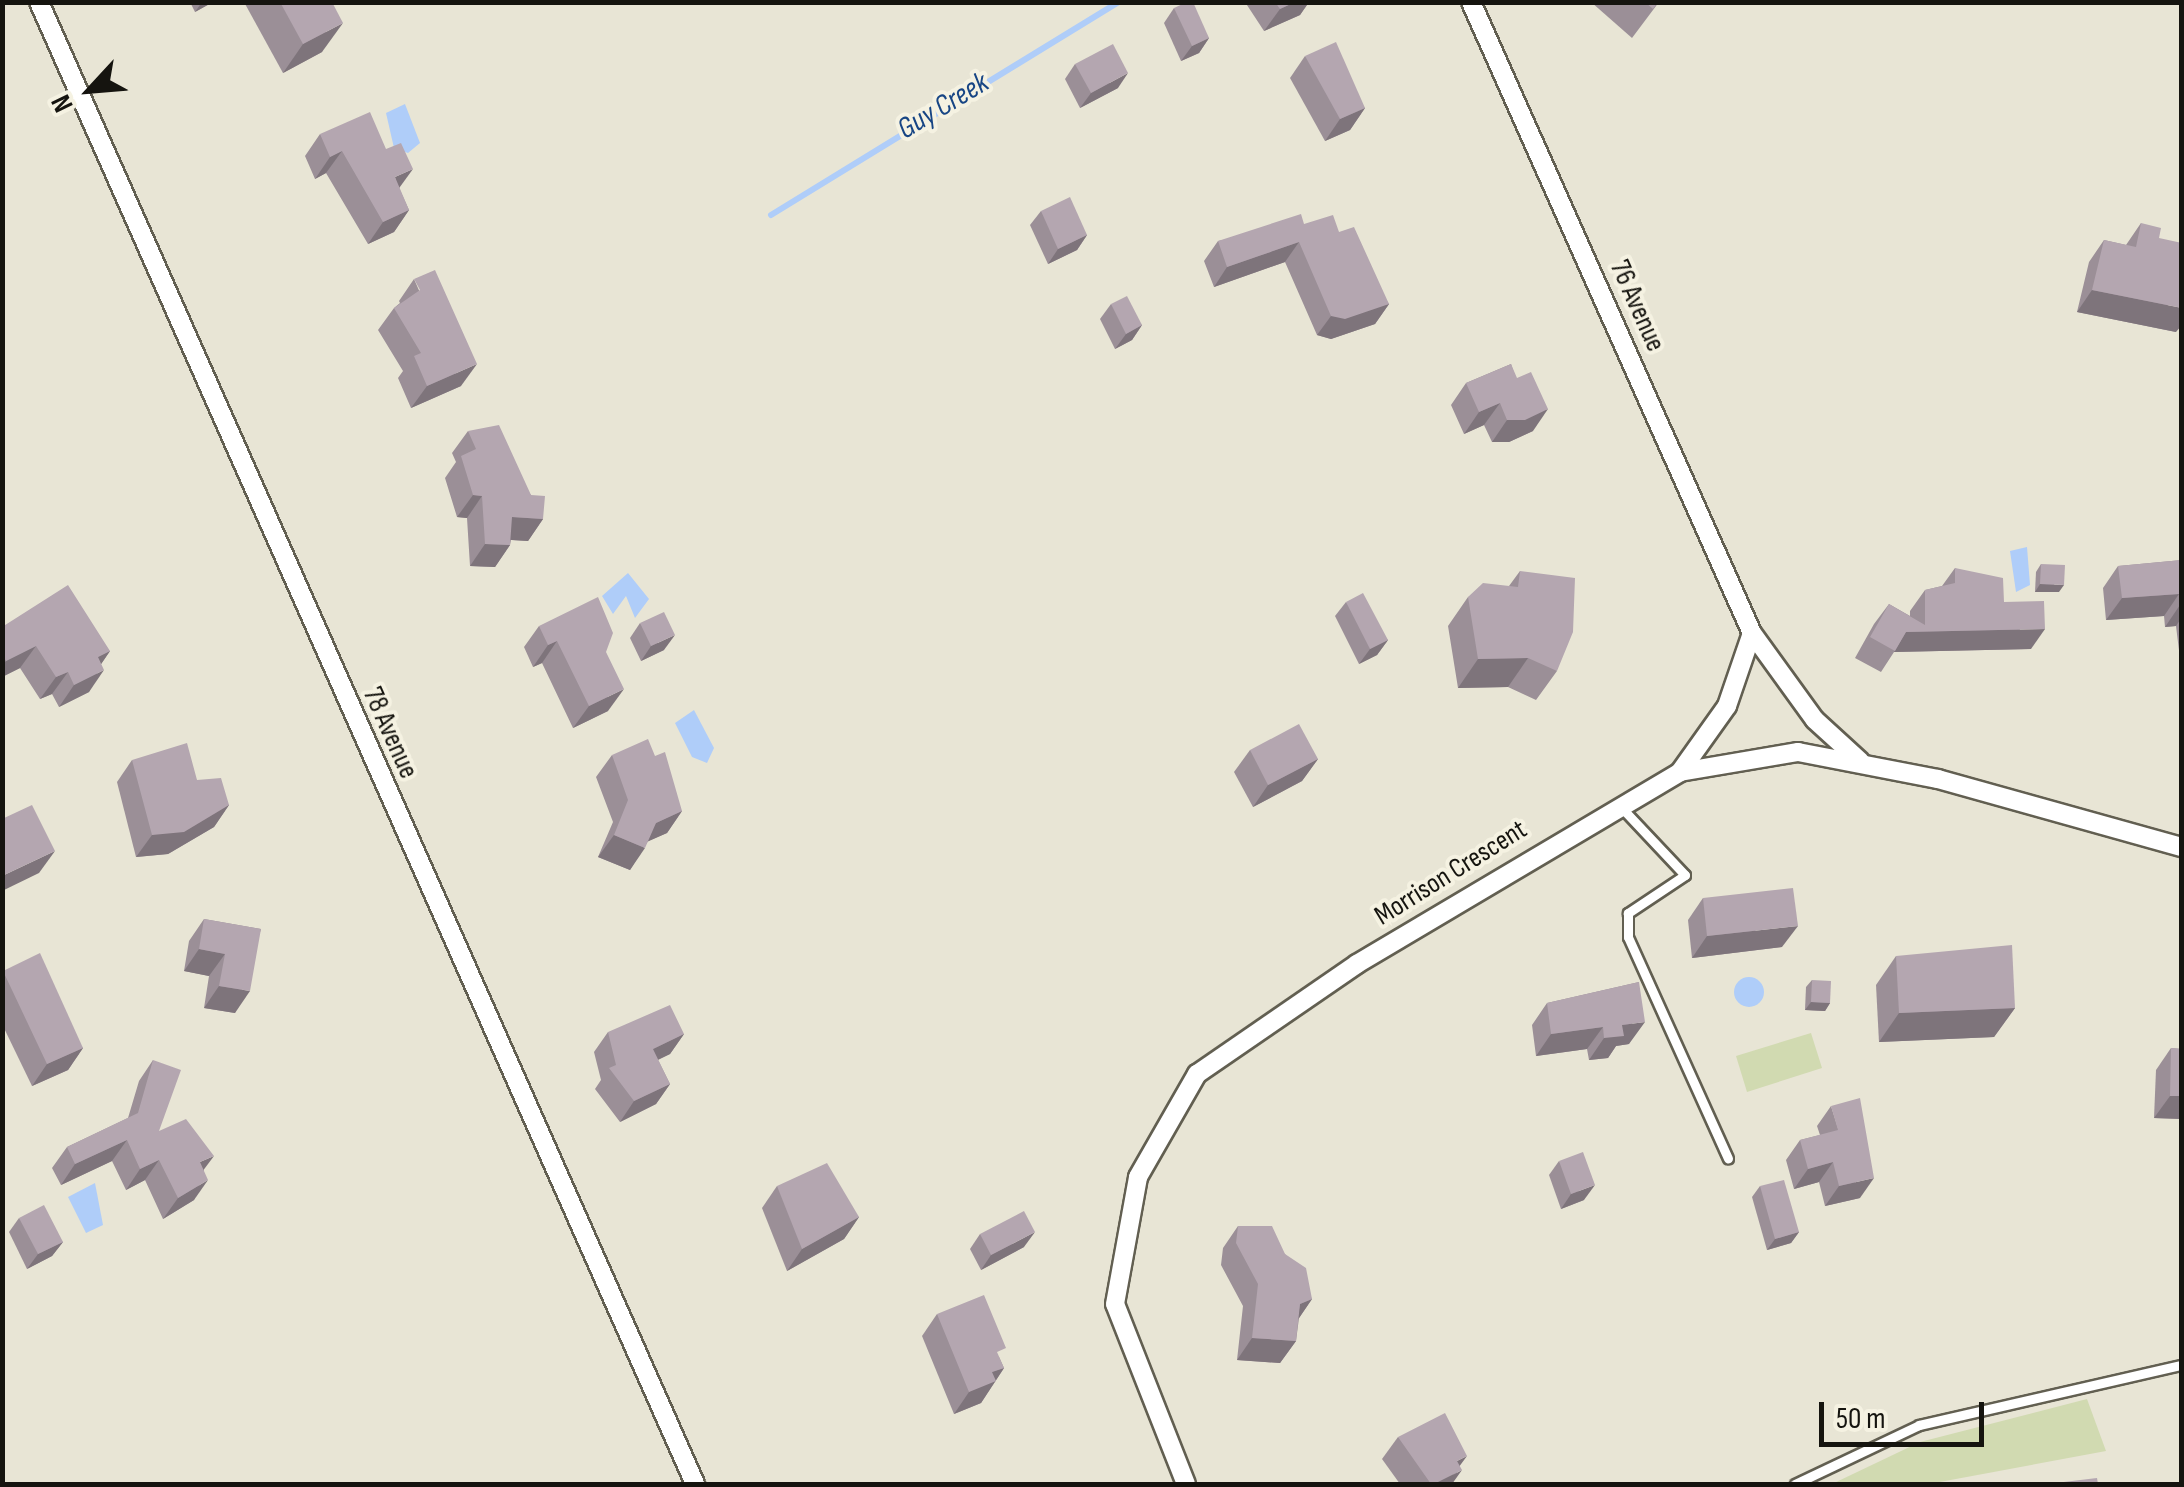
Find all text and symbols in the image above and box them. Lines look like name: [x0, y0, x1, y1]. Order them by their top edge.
north arrow: [40, 40, 140, 140]
water label: Guy Creek: [891, 65, 995, 147]
text: N: [44, 89, 81, 117]
street label: 76 Avenue: [1602, 255, 1672, 357]
street label: 78 Avenue: [355, 682, 425, 784]
street label: Morrison Crescent: [1369, 813, 1533, 933]
scale bar: [1824, 1382, 1989, 1444]
text: 50 m: [1836, 1401, 1885, 1437]

